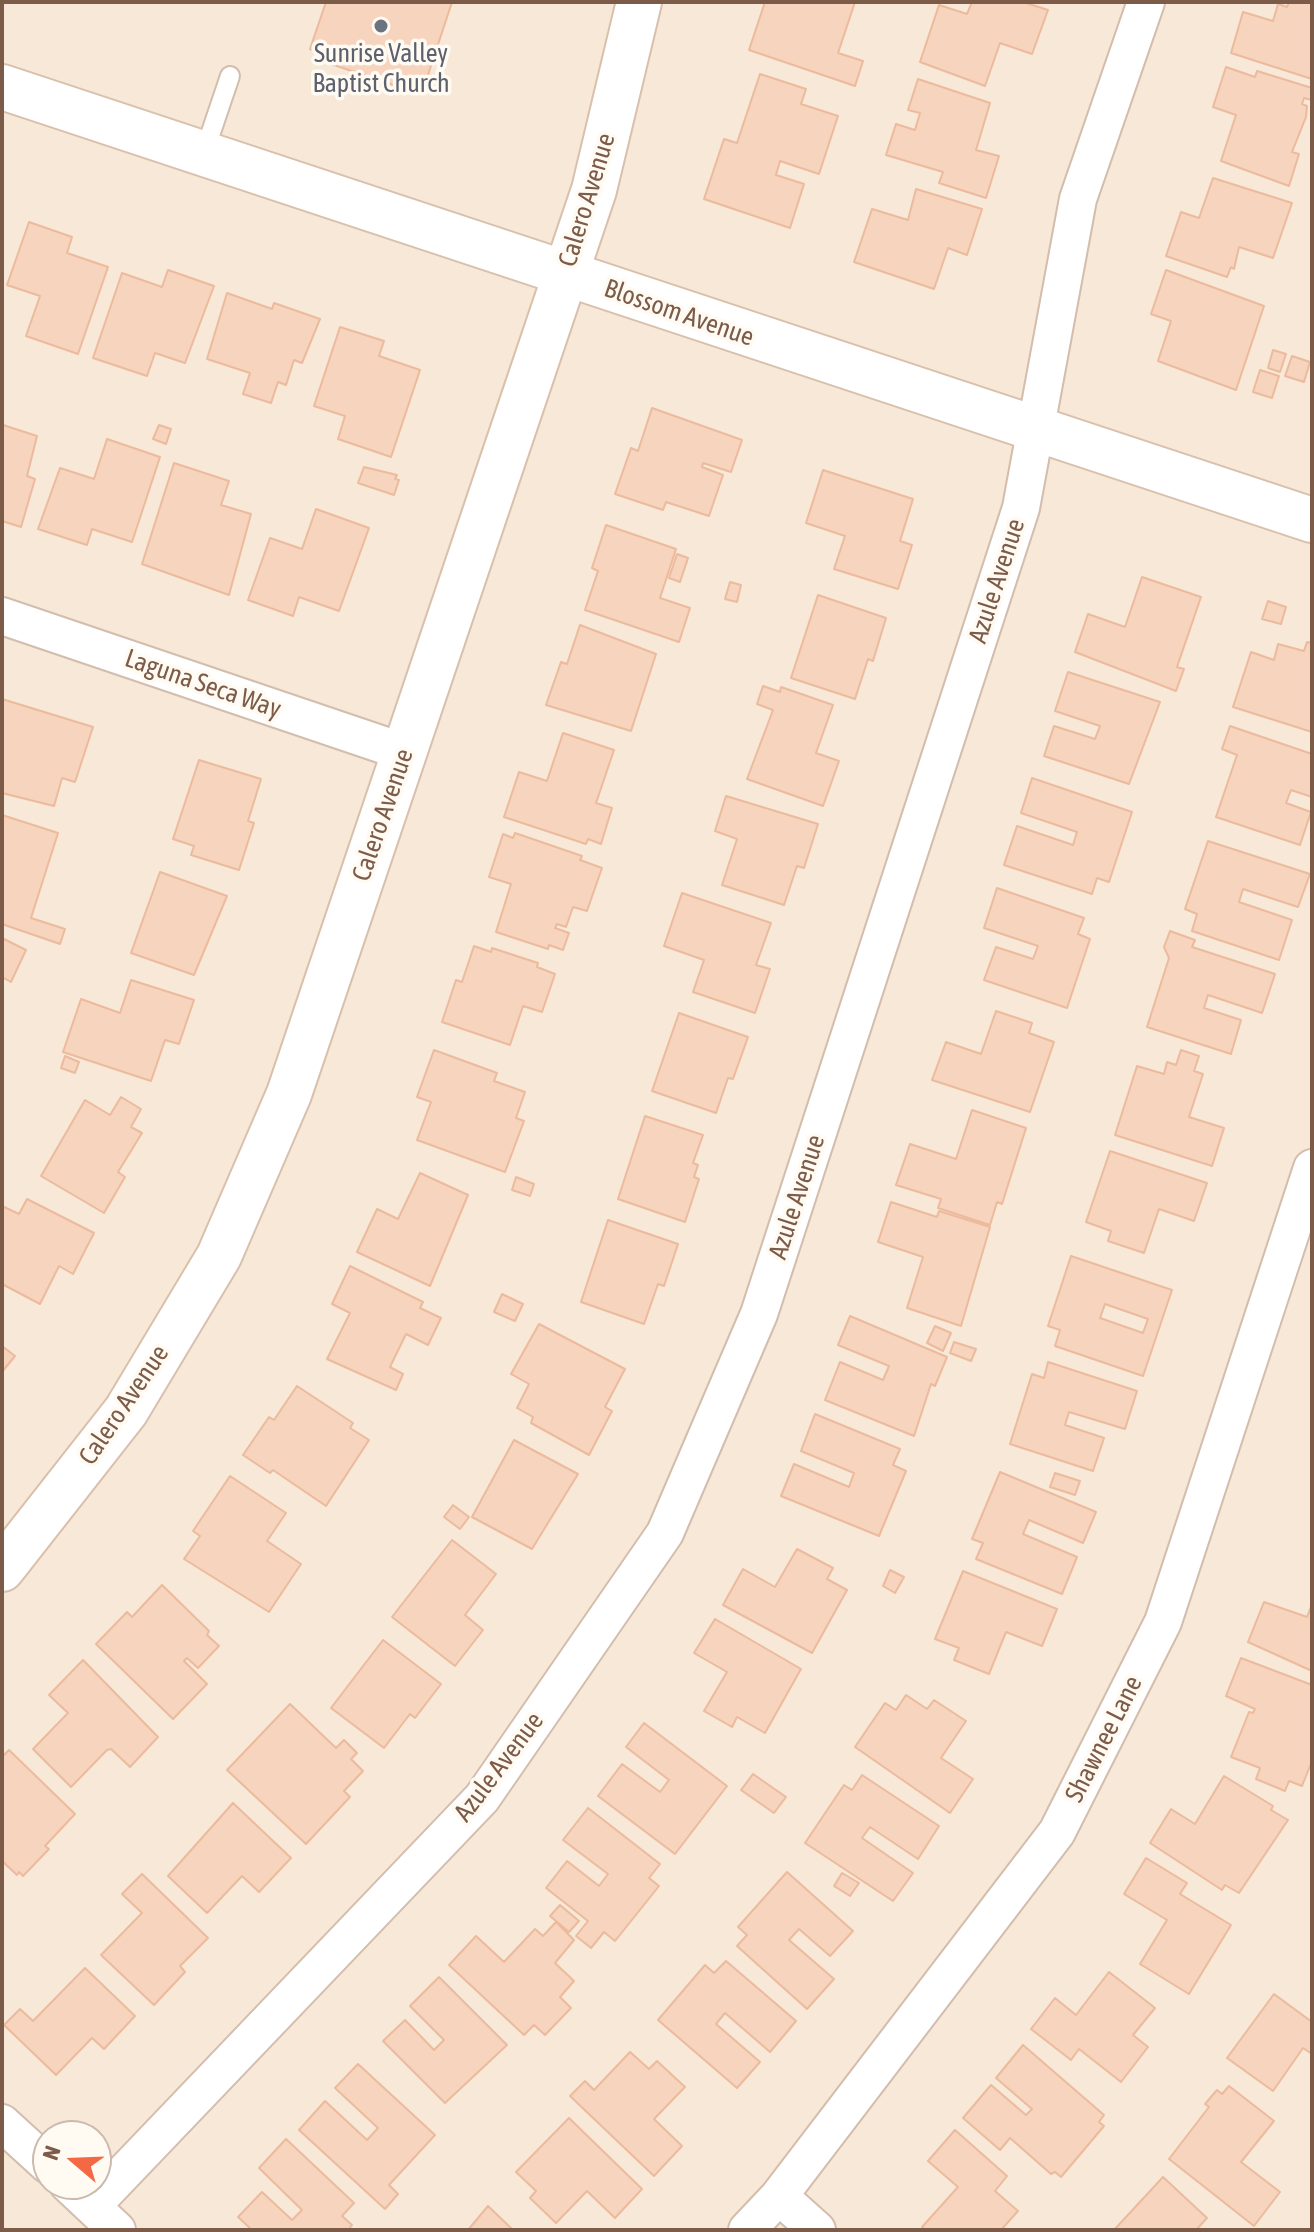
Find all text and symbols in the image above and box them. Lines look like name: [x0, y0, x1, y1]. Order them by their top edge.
marker: Sunrise Valley Baptist Church: [372, 17, 390, 35]
place label: Sunrise Valley Baptist Church: [312, 38, 450, 100]
street label: Calero Avenue: [552, 130, 622, 270]
street label: Blossom Avenue: [600, 273, 758, 353]
street label: Azule Avenue: [962, 515, 1032, 647]
street label: Laguna Seca Way: [121, 643, 285, 725]
street label: Calero Avenue: [346, 745, 420, 885]
street label: Azule Avenue: [762, 1131, 832, 1263]
street label: Calero Avenue: [73, 1339, 175, 1471]
street label: Shawnee Lane: [1059, 1671, 1149, 1807]
street label: Azule Avenue: [448, 1706, 550, 1828]
north arrow: [32, 2120, 112, 2200]
text: N: [37, 2142, 66, 2163]

